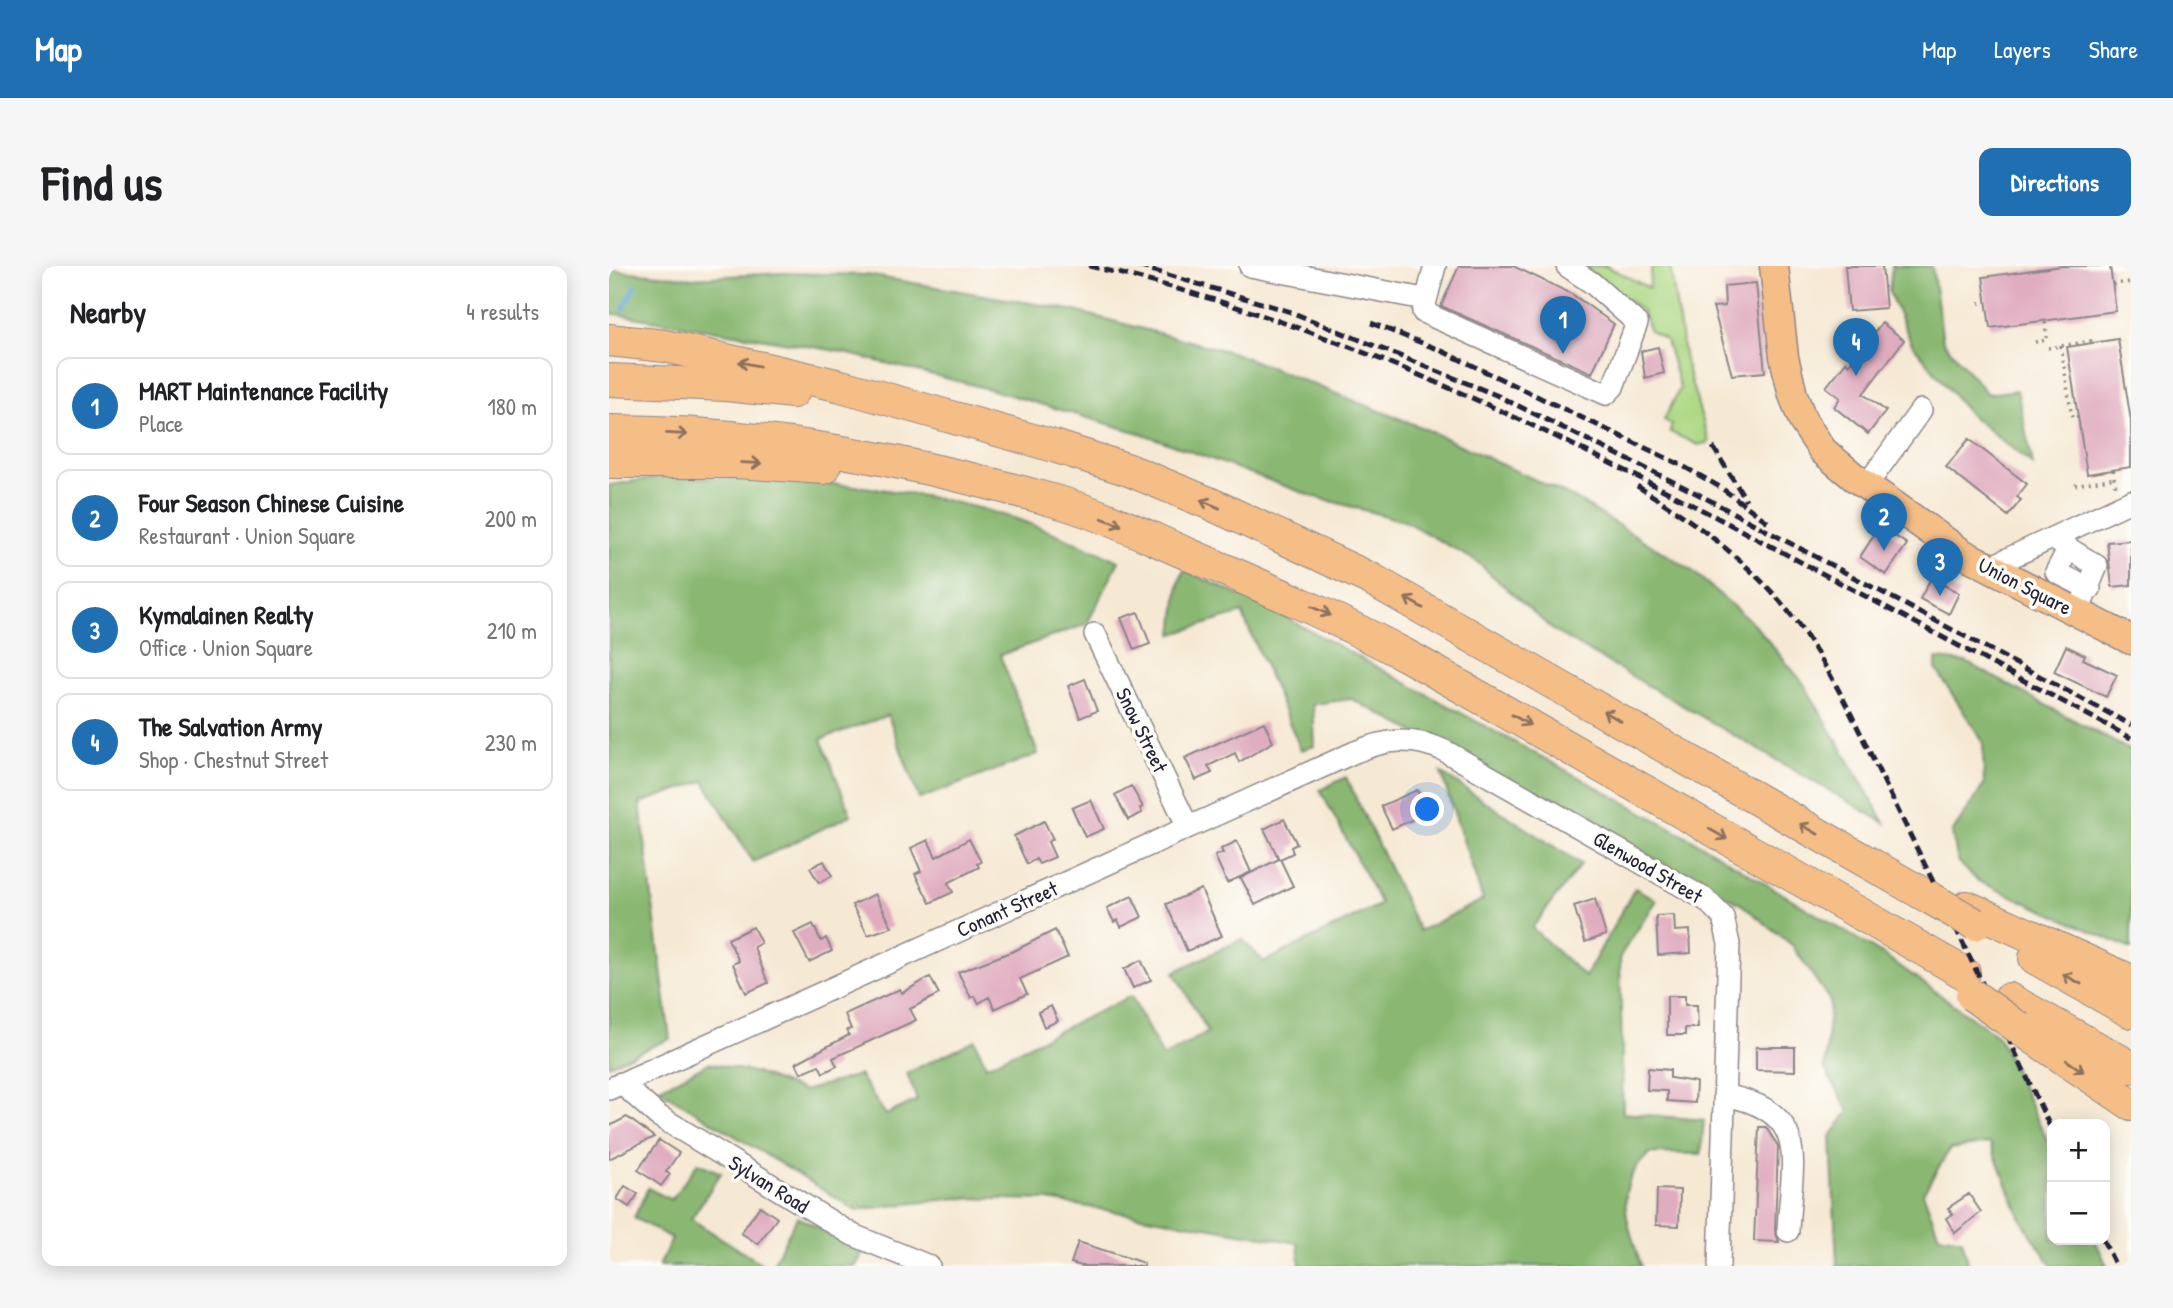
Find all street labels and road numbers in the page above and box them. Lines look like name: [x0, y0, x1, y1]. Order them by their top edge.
street label: Union Square: [1973, 550, 2077, 622]
street label: Snow Street: [1109, 683, 1175, 778]
street label: Glenwood Street: [1588, 824, 1709, 910]
street label: Conant Street: [952, 873, 1063, 944]
street label: Sylvan Road: [723, 1148, 815, 1220]

